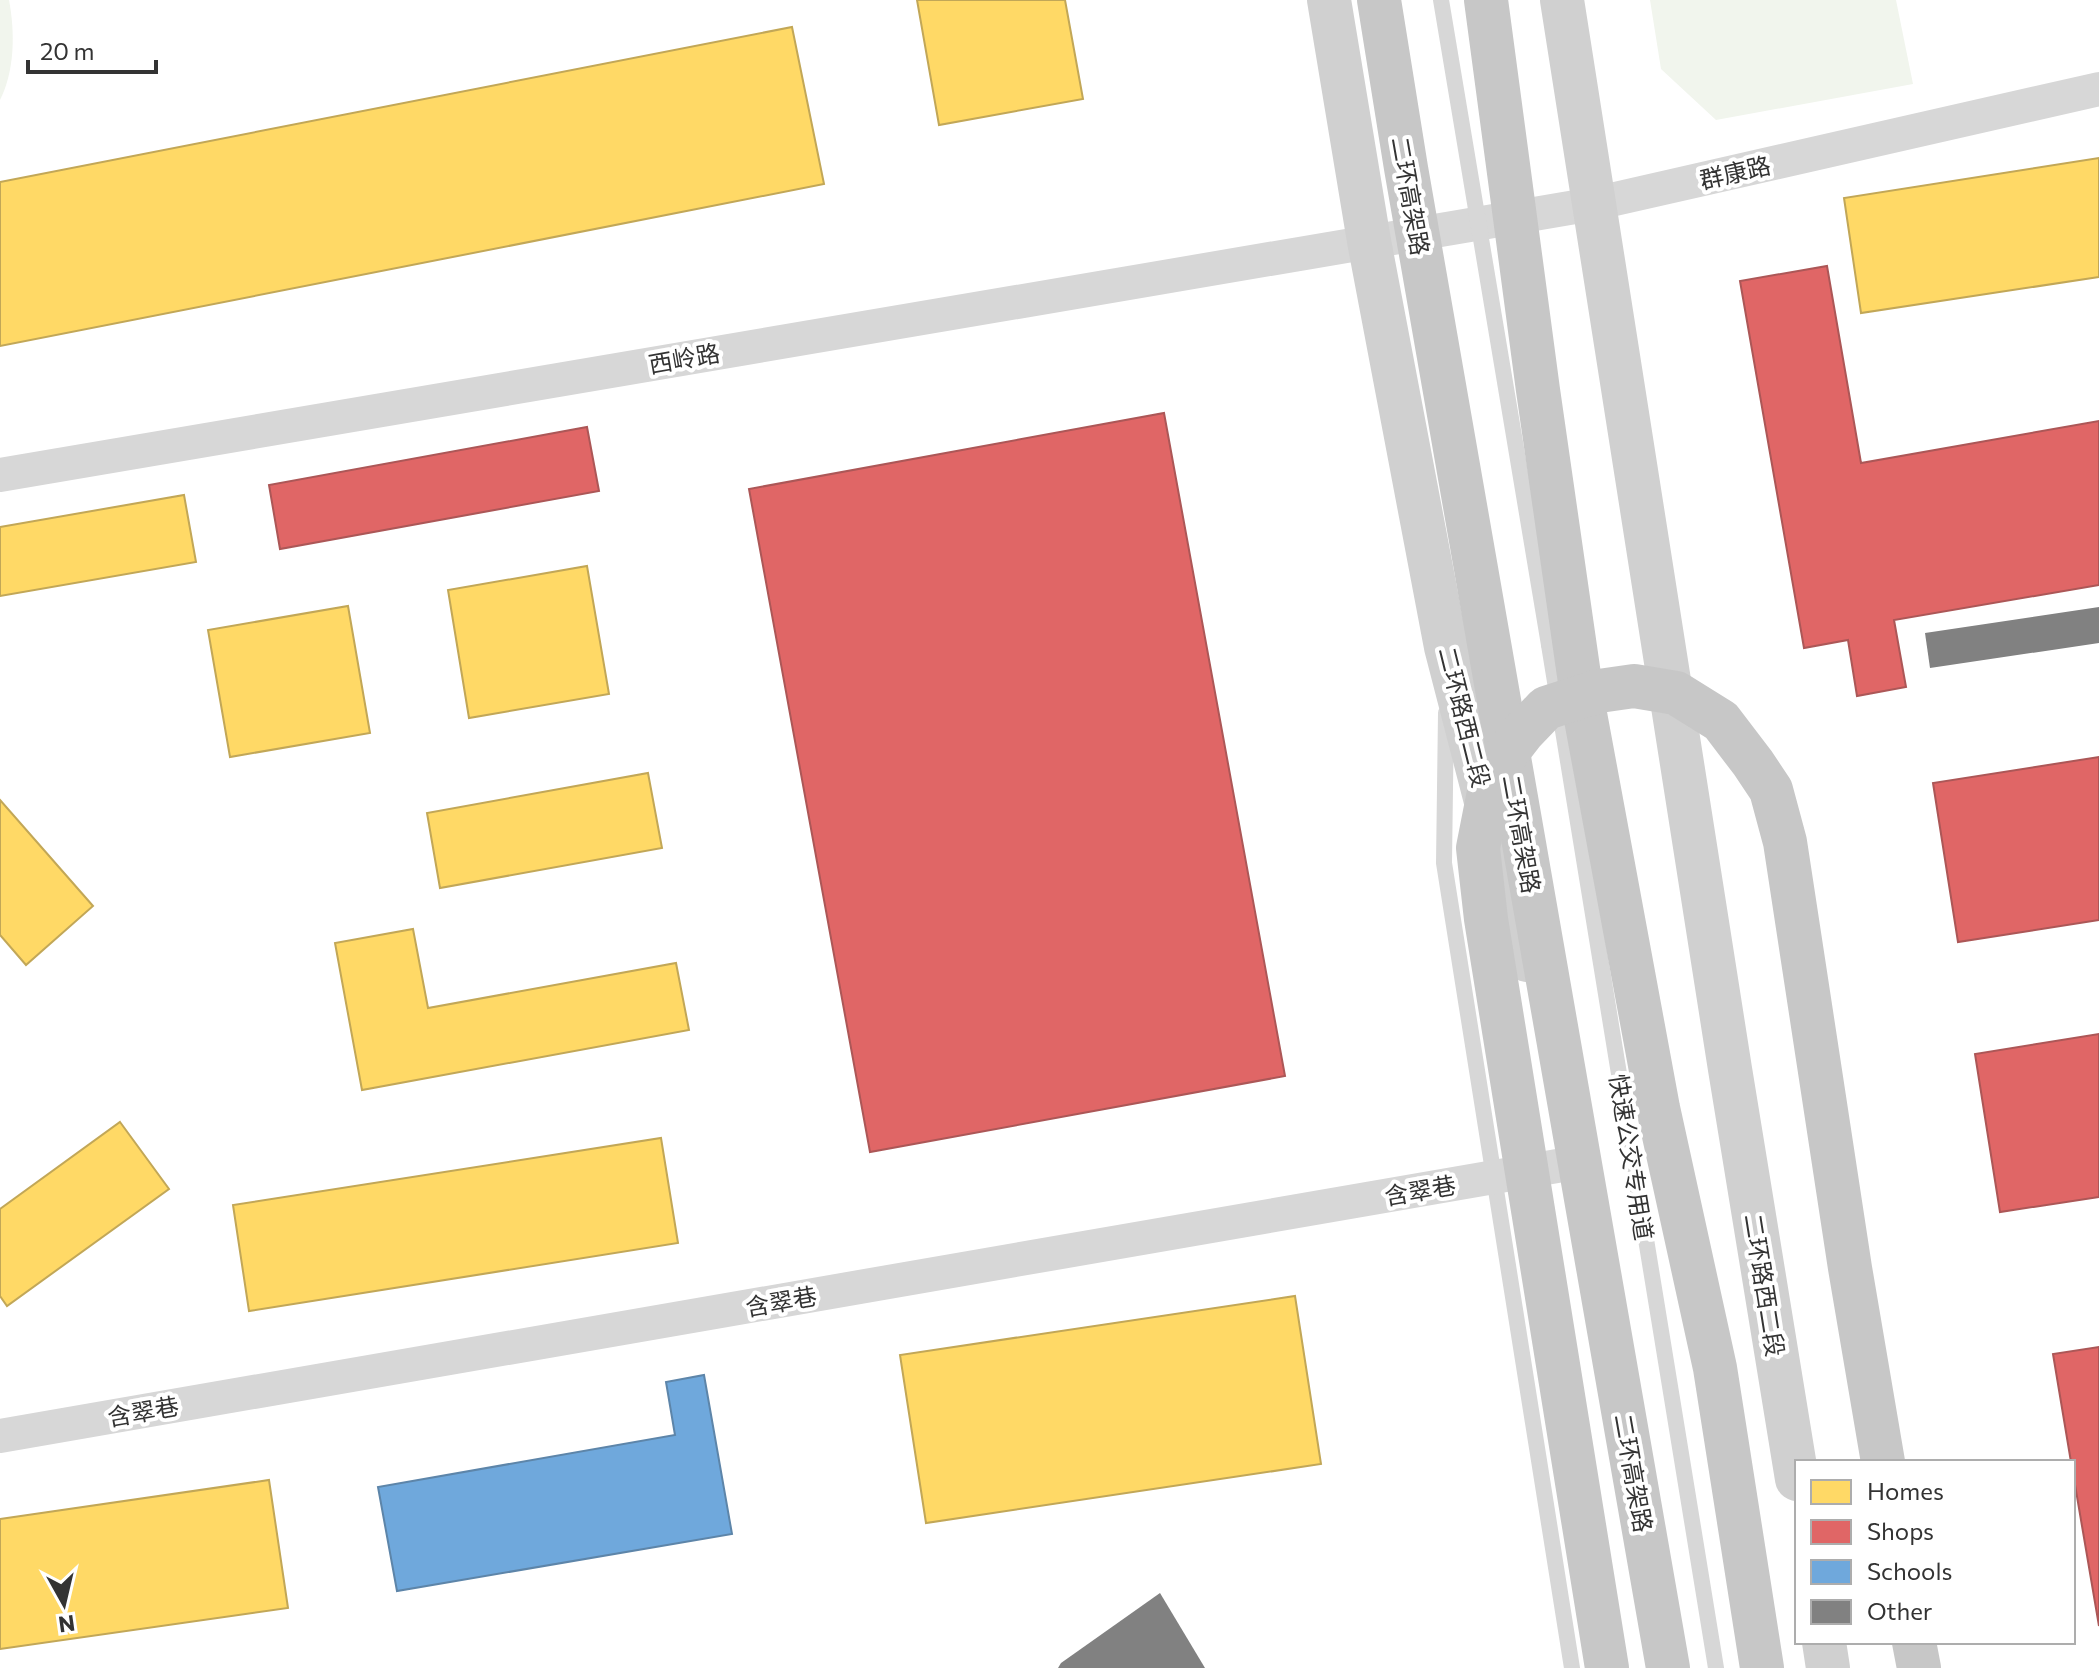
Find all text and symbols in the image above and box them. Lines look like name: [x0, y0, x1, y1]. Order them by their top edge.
scale bar: [28, 24, 156, 74]
text: 20 m: [40, 36, 94, 65]
street label: 二环高架路: [1386, 134, 1436, 258]
street label: 群康路: [1697, 150, 1773, 194]
street label: 西岭路: [646, 337, 722, 379]
street label: 二环路西二段: [1434, 644, 1496, 790]
street label: 二环高架路: [1497, 772, 1547, 896]
street label: 快速公交专用道: [1605, 1072, 1659, 1242]
street label: 含翠巷: [1382, 1169, 1458, 1211]
street label: 二环路西二段: [1739, 1212, 1791, 1358]
street label: 含翠巷: [743, 1280, 819, 1322]
street label: 含翠巷: [105, 1390, 181, 1432]
street label: 二环高架路: [1609, 1411, 1659, 1535]
legend: [1795, 1460, 2075, 1644]
text: Homes: [1867, 1476, 1944, 1505]
text: Shops: [1867, 1516, 1934, 1545]
text: Schools: [1867, 1556, 1952, 1585]
north arrow: [24, 1564, 104, 1644]
text: Other: [1867, 1596, 1933, 1625]
text: N: [57, 1610, 77, 1639]

